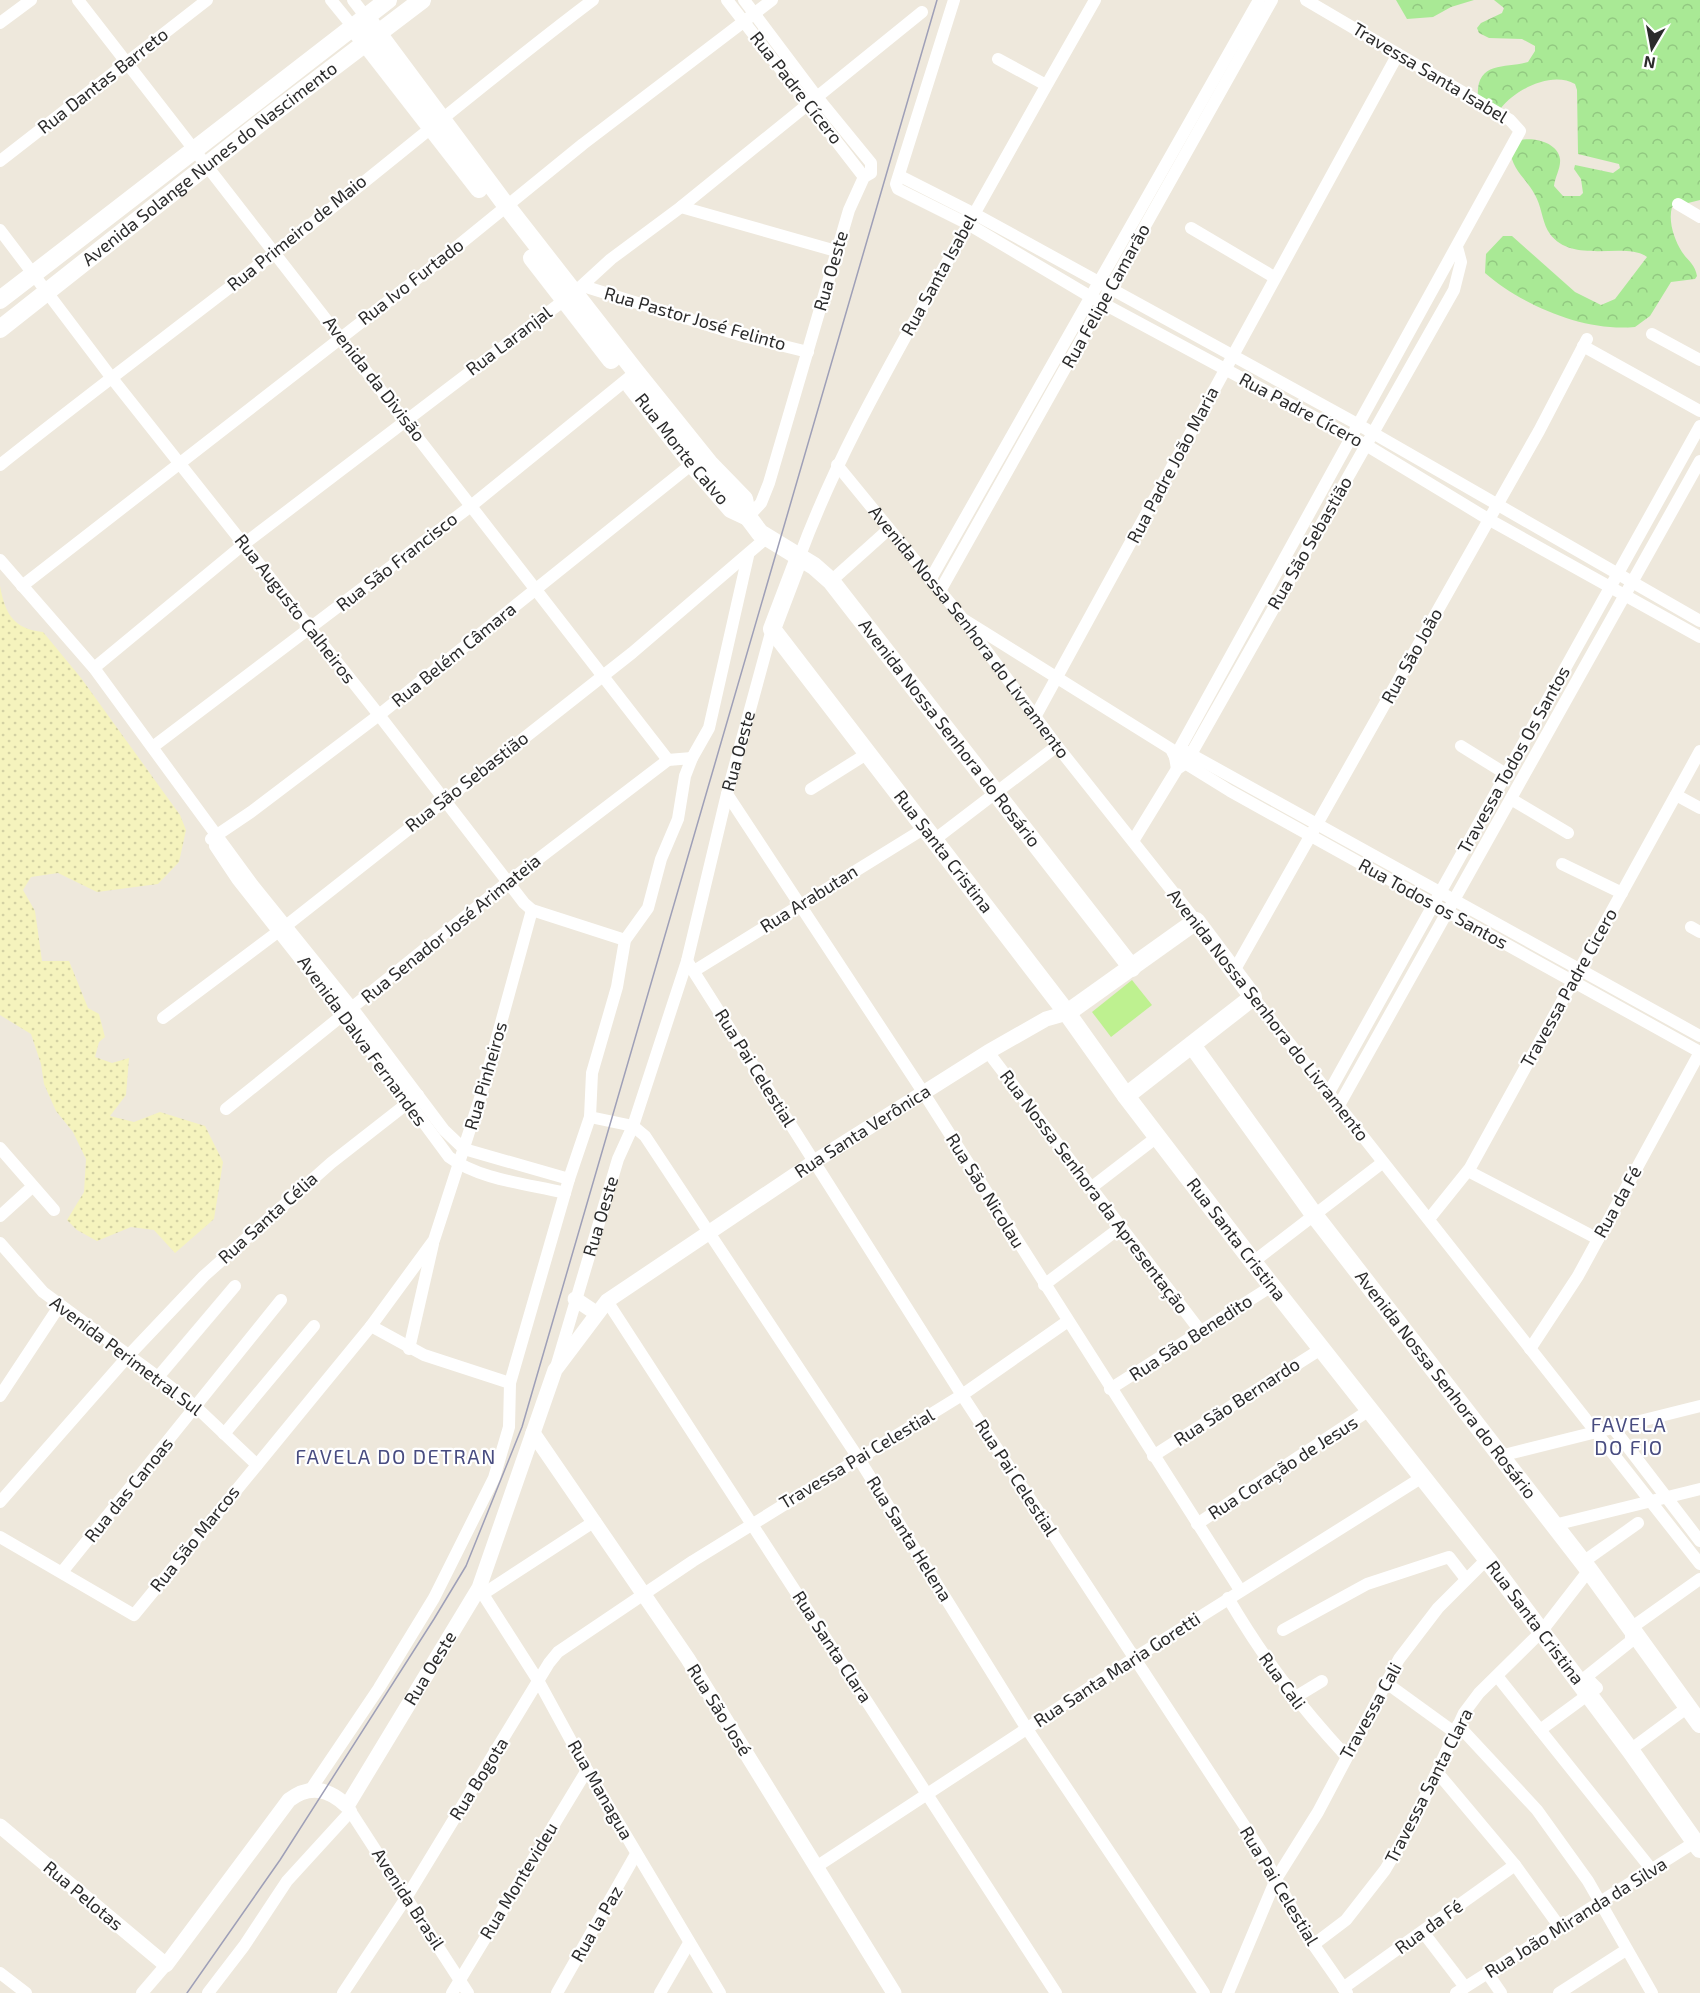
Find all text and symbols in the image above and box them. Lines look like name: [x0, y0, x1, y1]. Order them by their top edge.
street label: Travessa Santa Isabel: [1349, 17, 1513, 128]
north arrow: [1622, 18, 1682, 78]
street label: Rua Dantas Barreto: [33, 22, 172, 138]
street label: Rua Padre Cícero: [746, 27, 848, 148]
text: N: [1642, 53, 1657, 74]
street label: Avenida Solange Nunes do Nascimento: [77, 57, 341, 270]
street label: Rua Primeiro de Maio: [222, 169, 371, 295]
street label: Rua Santa Isabel: [896, 209, 981, 339]
street label: Rua Felipe Camarão: [1056, 220, 1154, 371]
street label: Rua Oeste: [808, 228, 852, 313]
street label: Rua Ivo Furtado: [353, 233, 468, 329]
street label: Rua Pastor José Felinto: [602, 282, 789, 355]
street label: Rua Laranjal: [461, 300, 556, 380]
street label: Avenida da Divisão: [319, 311, 431, 445]
street label: Rua Padre Cícero: [1236, 367, 1367, 451]
street label: Rua Padre João Maria: [1122, 383, 1223, 547]
street label: Rua Monte Calvo: [631, 388, 734, 509]
street label: Rua São Sebastião: [1262, 472, 1356, 613]
street label: Avenida Nossa Senhora do Livramento: [865, 501, 1075, 763]
street label: Rua São Francisco: [331, 507, 461, 615]
street label: Rua Augusto Calheiros: [231, 529, 361, 687]
street label: Rua Belém Câmara: [387, 597, 520, 711]
street label: Rua São João: [1376, 604, 1446, 707]
street label: Avenida Nossa Senhora do Rosário: [854, 614, 1046, 851]
street label: Travessa Todos Os Santos: [1452, 662, 1574, 857]
street label: Rua Oeste: [716, 708, 759, 794]
street label: Rua São Sebastião: [401, 726, 532, 836]
street label: Rua Santa Cristina: [890, 785, 998, 917]
street label: Rua Senador José Arimateia: [356, 849, 545, 1007]
street label: Rua Todos os Santos: [1355, 853, 1512, 953]
street label: Rua Arabutan: [756, 859, 861, 937]
street label: Avenida Nossa Senhora do Livramento: [1163, 884, 1374, 1145]
street label: Travessa Padre Cicero: [1515, 904, 1621, 1071]
street label: Avenida Dalva Fernandes: [294, 951, 432, 1130]
street label: Rua Pai Celestial: [711, 1004, 801, 1131]
street label: Rua Pinheiros: [459, 1019, 511, 1132]
street label: Rua Nossa Senhora da Apresentação: [995, 1065, 1194, 1318]
street label: Rua Santa Verônica: [790, 1079, 934, 1182]
street label: Rua São Nicolau: [942, 1129, 1030, 1252]
street label: Rua da Fé: [1588, 1162, 1646, 1241]
street label: Rua Santa Célia: [213, 1167, 322, 1268]
street label: Rua Oeste: [578, 1173, 622, 1259]
street label: Rua Santa Cristina: [1183, 1173, 1291, 1305]
street label: Avenida Nossa Senhora do Rosário: [1351, 1265, 1542, 1503]
street label: Rua São Benedito: [1125, 1289, 1256, 1385]
street label: Avenida Perimetral Sul: [46, 1291, 208, 1420]
street label: Rua São Bernardo: [1169, 1352, 1303, 1450]
street label: Travessa Pai Celestial: [775, 1403, 938, 1513]
street label: Rua Coração de Jesus: [1204, 1411, 1362, 1525]
district label: FAVELA DO FIO: [1591, 1412, 1667, 1459]
street label: Rua Pai Celestial: [971, 1415, 1063, 1541]
street label: Rua das Canoas: [79, 1433, 177, 1546]
district label: FAVELA DO DETRAN: [295, 1444, 497, 1468]
street label: Rua Santa Helena: [862, 1472, 957, 1605]
street label: Rua São Marcos: [145, 1481, 244, 1596]
street label: Rua Santa Cristina: [1482, 1556, 1589, 1689]
street label: Rua Santa Clara: [788, 1586, 877, 1707]
street label: Rua Santa Maria Goretti: [1029, 1607, 1204, 1731]
street label: Rua Oeste: [399, 1627, 460, 1709]
street label: Rua Cali: [1255, 1648, 1311, 1713]
street label: Travessa Cali: [1335, 1658, 1406, 1763]
street label: Rua São José: [683, 1659, 757, 1760]
street label: Travessa Santa Clara: [1380, 1704, 1477, 1867]
street label: Rua Bogota: [444, 1733, 512, 1824]
street label: Rua Managua: [563, 1736, 638, 1843]
street label: Rua Montevideu: [475, 1818, 562, 1943]
street label: Rua Pai Celestial: [1236, 1822, 1324, 1949]
street label: Avenida Brasil: [368, 1844, 450, 1954]
street label: Rua João Miranda da Silva: [1480, 1852, 1671, 1982]
street label: Rua Pelotas: [39, 1856, 128, 1935]
street label: Rua la Paz: [566, 1882, 627, 1965]
street label: Rua da Fé: [1390, 1894, 1467, 1958]

